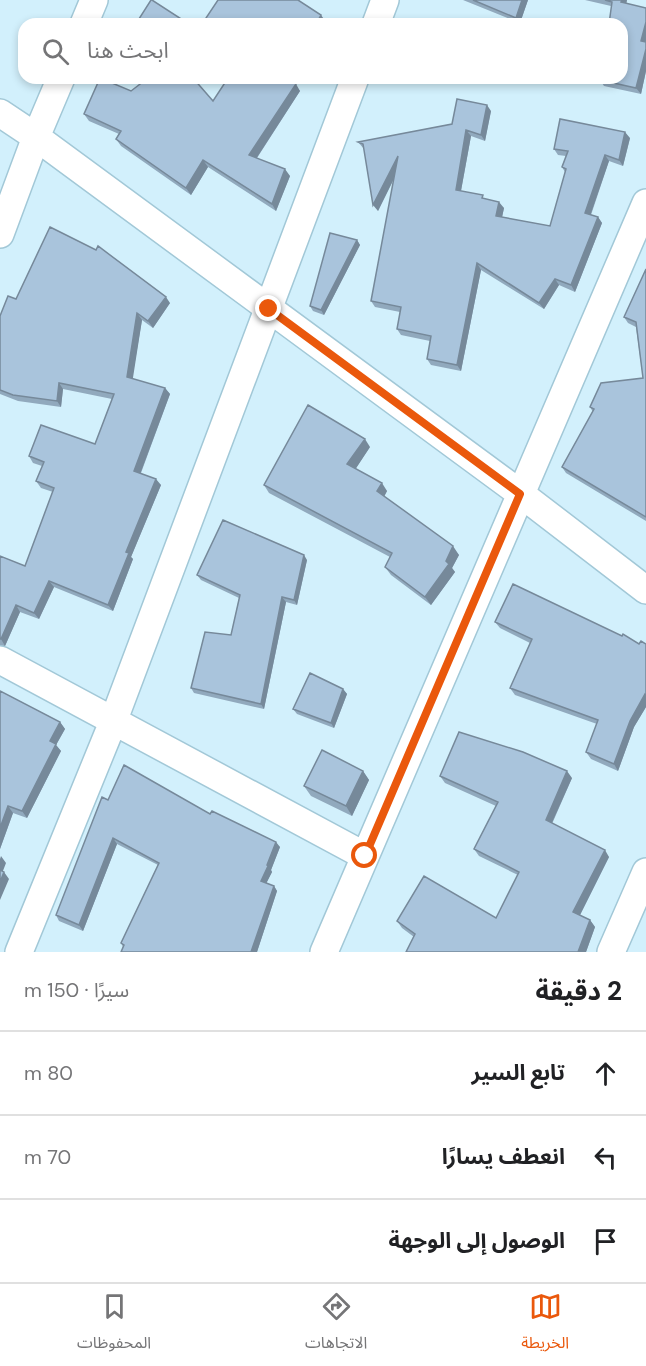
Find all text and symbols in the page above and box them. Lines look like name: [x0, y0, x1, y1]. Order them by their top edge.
search box: [18, 18, 628, 84]
icon: search: [39, 35, 72, 68]
text: ابحث هنا: [87, 36, 169, 65]
route end: [255, 295, 281, 321]
route start: [351, 842, 377, 868]
text: 2 دقيقة: [535, 974, 622, 1008]
text: سيرًا · 150 m: [24, 977, 129, 1003]
icon: ahead: [589, 1057, 622, 1090]
text: تابع السير: [472, 1058, 565, 1087]
text: 80 m: [24, 1060, 73, 1086]
icon: left: [589, 1141, 622, 1174]
text: انعطف يسارًا: [442, 1142, 565, 1171]
text: 70 m: [24, 1144, 71, 1170]
icon: arrive: [589, 1225, 622, 1258]
text: الوصول إلى الوجهة: [389, 1226, 565, 1255]
tab: المحفوظات: [77, 1290, 151, 1360]
tab: الاتجاهات: [305, 1290, 367, 1360]
tab: الخريطة: [521, 1290, 569, 1360]

